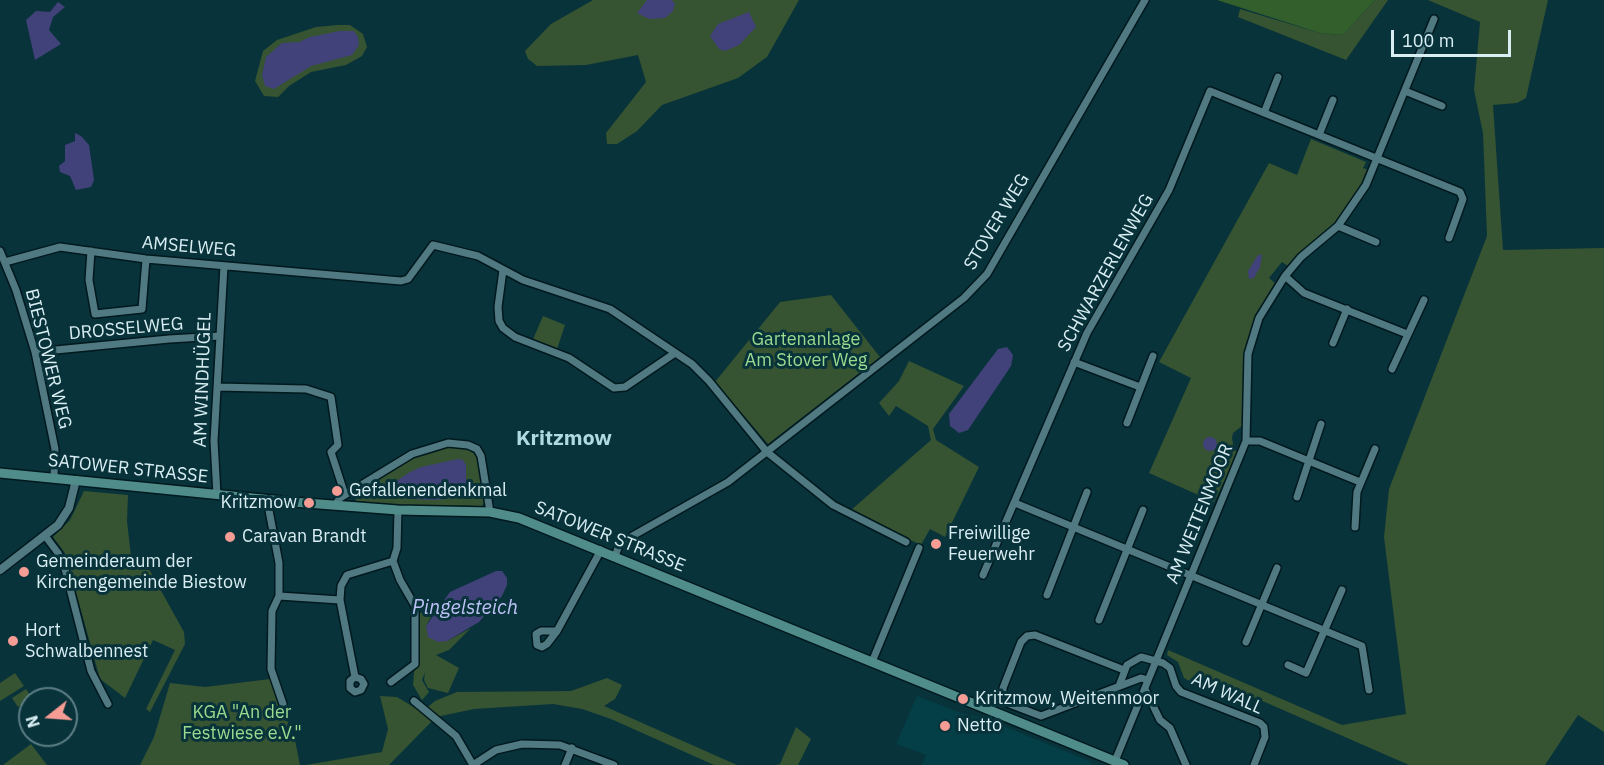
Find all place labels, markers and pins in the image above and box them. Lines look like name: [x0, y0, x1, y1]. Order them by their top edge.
place label: Gefallenendenkmal: [349, 480, 507, 502]
marker: Gefallenendenkmal: [330, 484, 344, 498]
place label: Kritzmow: [220, 492, 297, 514]
marker: Kritzmow: [302, 496, 316, 510]
place label: Freiwillige Feuerwehr: [948, 523, 1035, 566]
place label: Caravan Brandt: [242, 526, 366, 548]
marker: Caravan Brandt: [223, 530, 237, 544]
marker: Freiwillige Feuerwehr: [929, 537, 943, 551]
place label: Gemeinderaum der Kirchengemeinde Biestow: [36, 551, 247, 594]
marker: Gemeinderaum der Kirchengemeinde Biestow: [17, 565, 31, 579]
place label: Hort Schwalbennest: [25, 620, 148, 662]
marker: Hort Schwalbennest: [6, 634, 20, 648]
place label: Kritzmow, Weitenmoor: [975, 688, 1159, 710]
marker: Kritzmow, Weitenmoor: [956, 692, 970, 706]
place label: Netto: [957, 715, 1002, 737]
marker: Netto: [938, 719, 952, 733]

